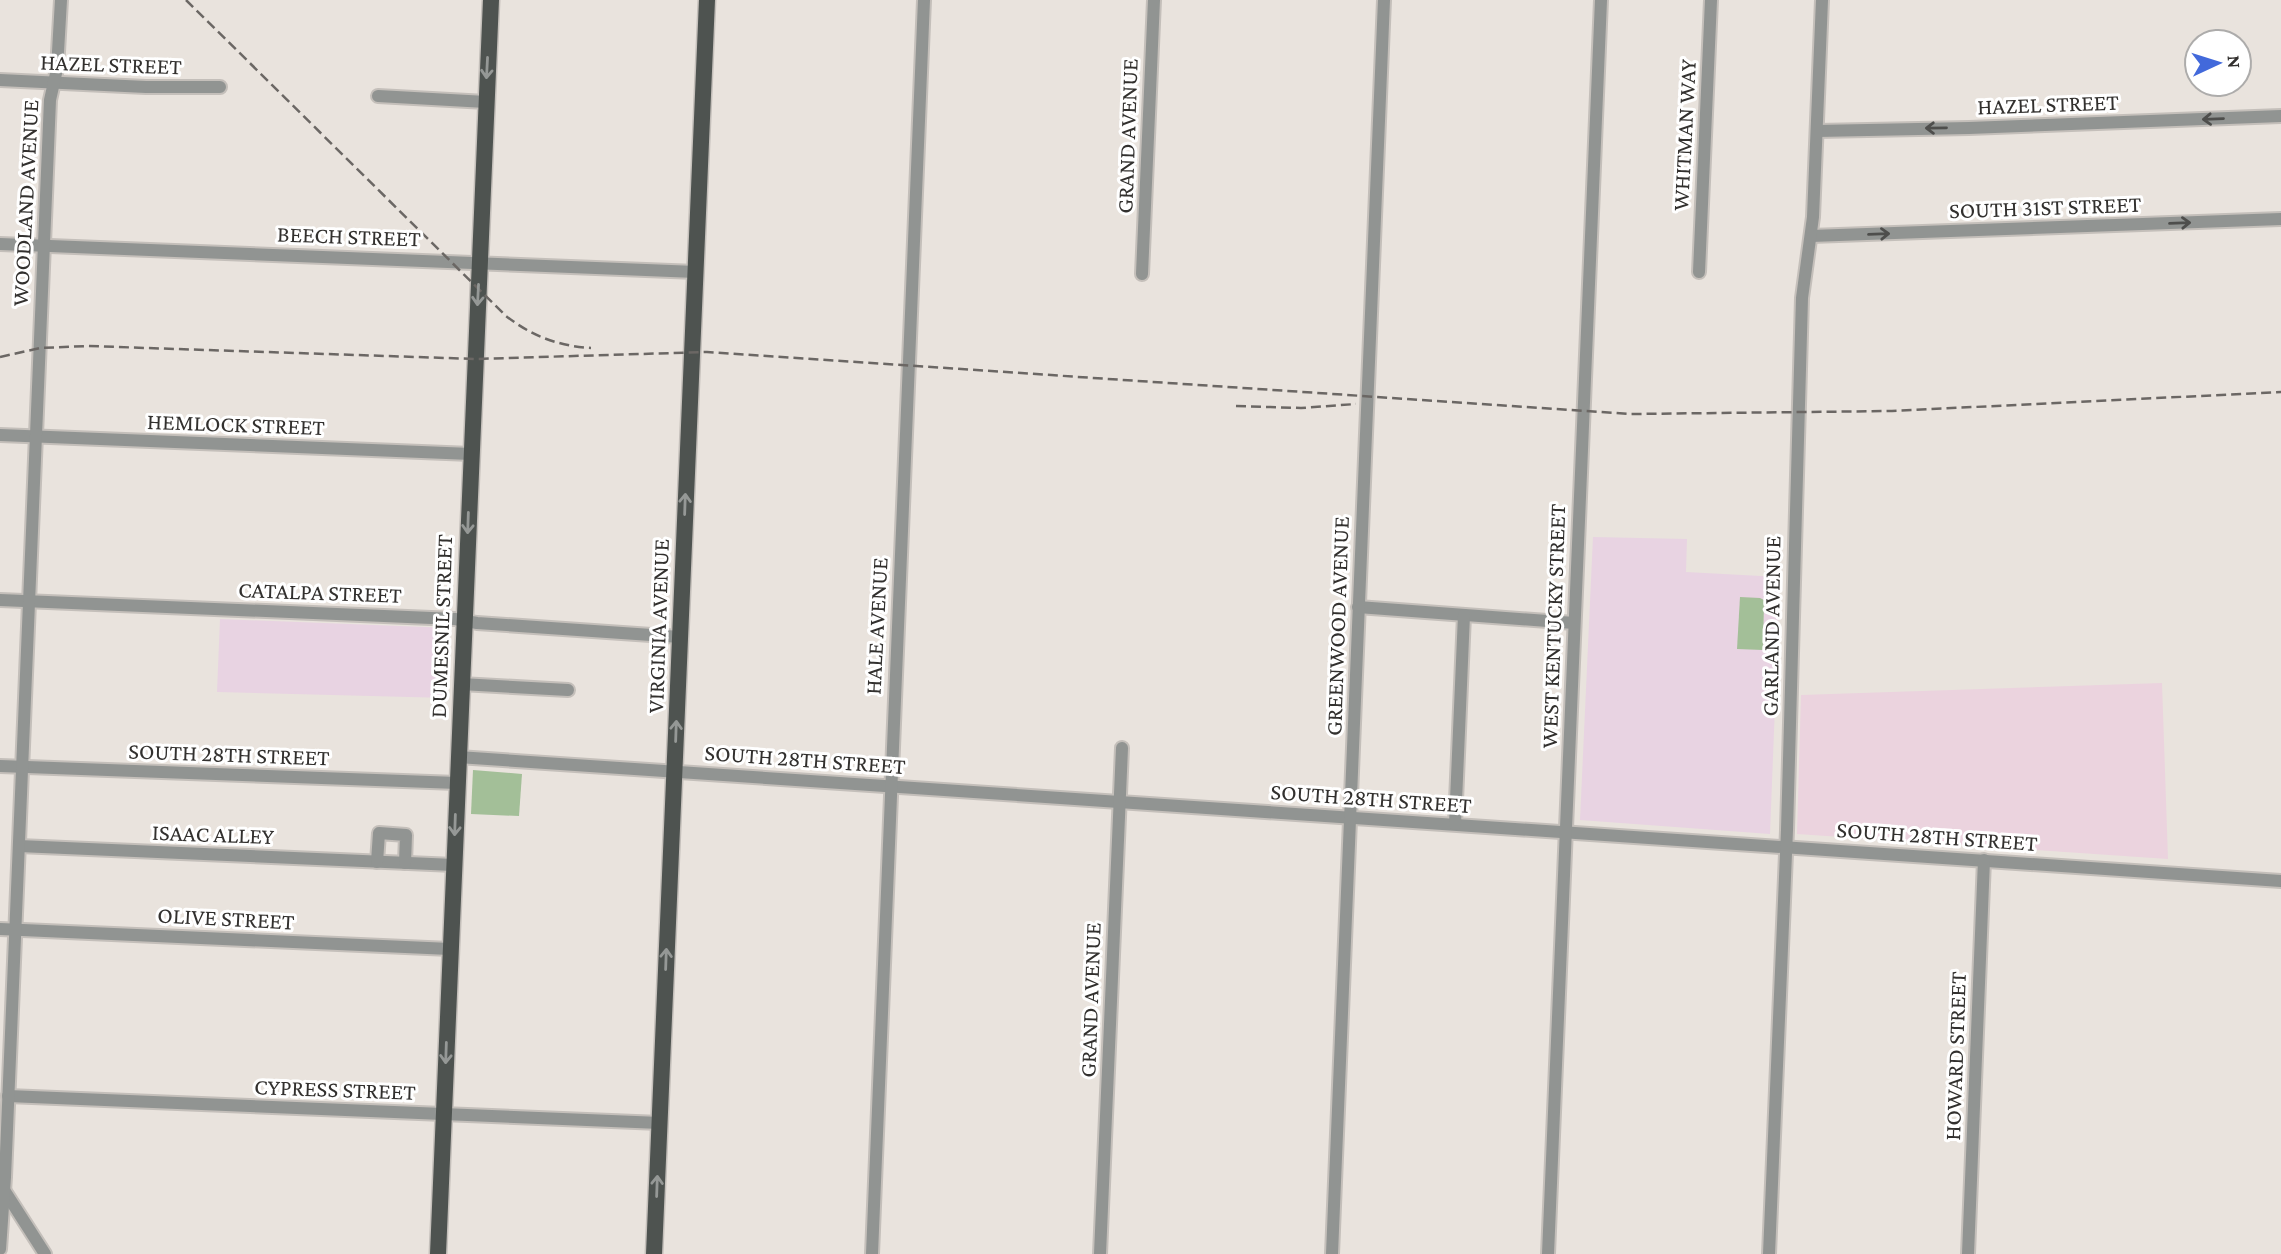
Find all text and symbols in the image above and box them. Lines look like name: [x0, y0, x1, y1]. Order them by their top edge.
north arrow: [2183, 28, 2253, 98]
street label: HAZEL STREET: [40, 49, 183, 79]
text: N: [2224, 55, 2245, 69]
one-way arrow: [481, 56, 494, 79]
street label: GRAND AVENUE: [1111, 58, 1143, 214]
street label: WHITMAN WAY: [1667, 58, 1701, 212]
street label: HAZEL STREET: [1977, 89, 2120, 119]
street label: WOODLAND AVENUE: [7, 99, 43, 307]
one-way arrow: [2202, 112, 2225, 125]
one-way arrow: [1925, 122, 1948, 135]
street label: SOUTH 31ST STREET: [1948, 191, 2142, 223]
one-way arrow: [2168, 216, 2191, 229]
street label: BEECH STREET: [277, 220, 422, 252]
one-way arrow: [1868, 227, 1891, 240]
one-way arrow: [472, 284, 485, 307]
street label: HEMLOCK STREET: [147, 408, 326, 440]
one-way arrow: [679, 493, 692, 516]
street label: WEST KENTUCKY STREET: [1536, 503, 1570, 749]
one-way arrow: [461, 511, 474, 534]
street label: GREENWOOD AVENUE: [1320, 516, 1354, 736]
street label: DUMESNIL STREET: [425, 533, 457, 718]
street label: GARLAND AVENUE: [1756, 536, 1786, 716]
street label: VIRGINIA AVENUE: [642, 538, 674, 714]
street label: HALE AVENUE: [859, 557, 893, 695]
street label: CATALPA STREET: [238, 576, 403, 608]
one-way arrow: [670, 720, 683, 743]
street label: SOUTH 28TH STREET: [128, 737, 331, 771]
street label: SOUTH 28TH STREET: [704, 739, 907, 779]
street label: SOUTH 28TH STREET: [1270, 778, 1473, 818]
one-way arrow: [449, 813, 462, 836]
street label: SOUTH 28TH STREET: [1836, 816, 2039, 856]
street label: ISAAC ALLEY: [152, 819, 275, 849]
street label: OLIVE STREET: [157, 901, 296, 935]
street label: GRAND AVENUE: [1074, 922, 1106, 1078]
one-way arrow: [660, 947, 673, 970]
street label: HOWARD STREET: [1939, 971, 1971, 1141]
one-way arrow: [440, 1041, 453, 1064]
street label: CYPRESS STREET: [254, 1073, 417, 1105]
one-way arrow: [650, 1175, 663, 1198]

